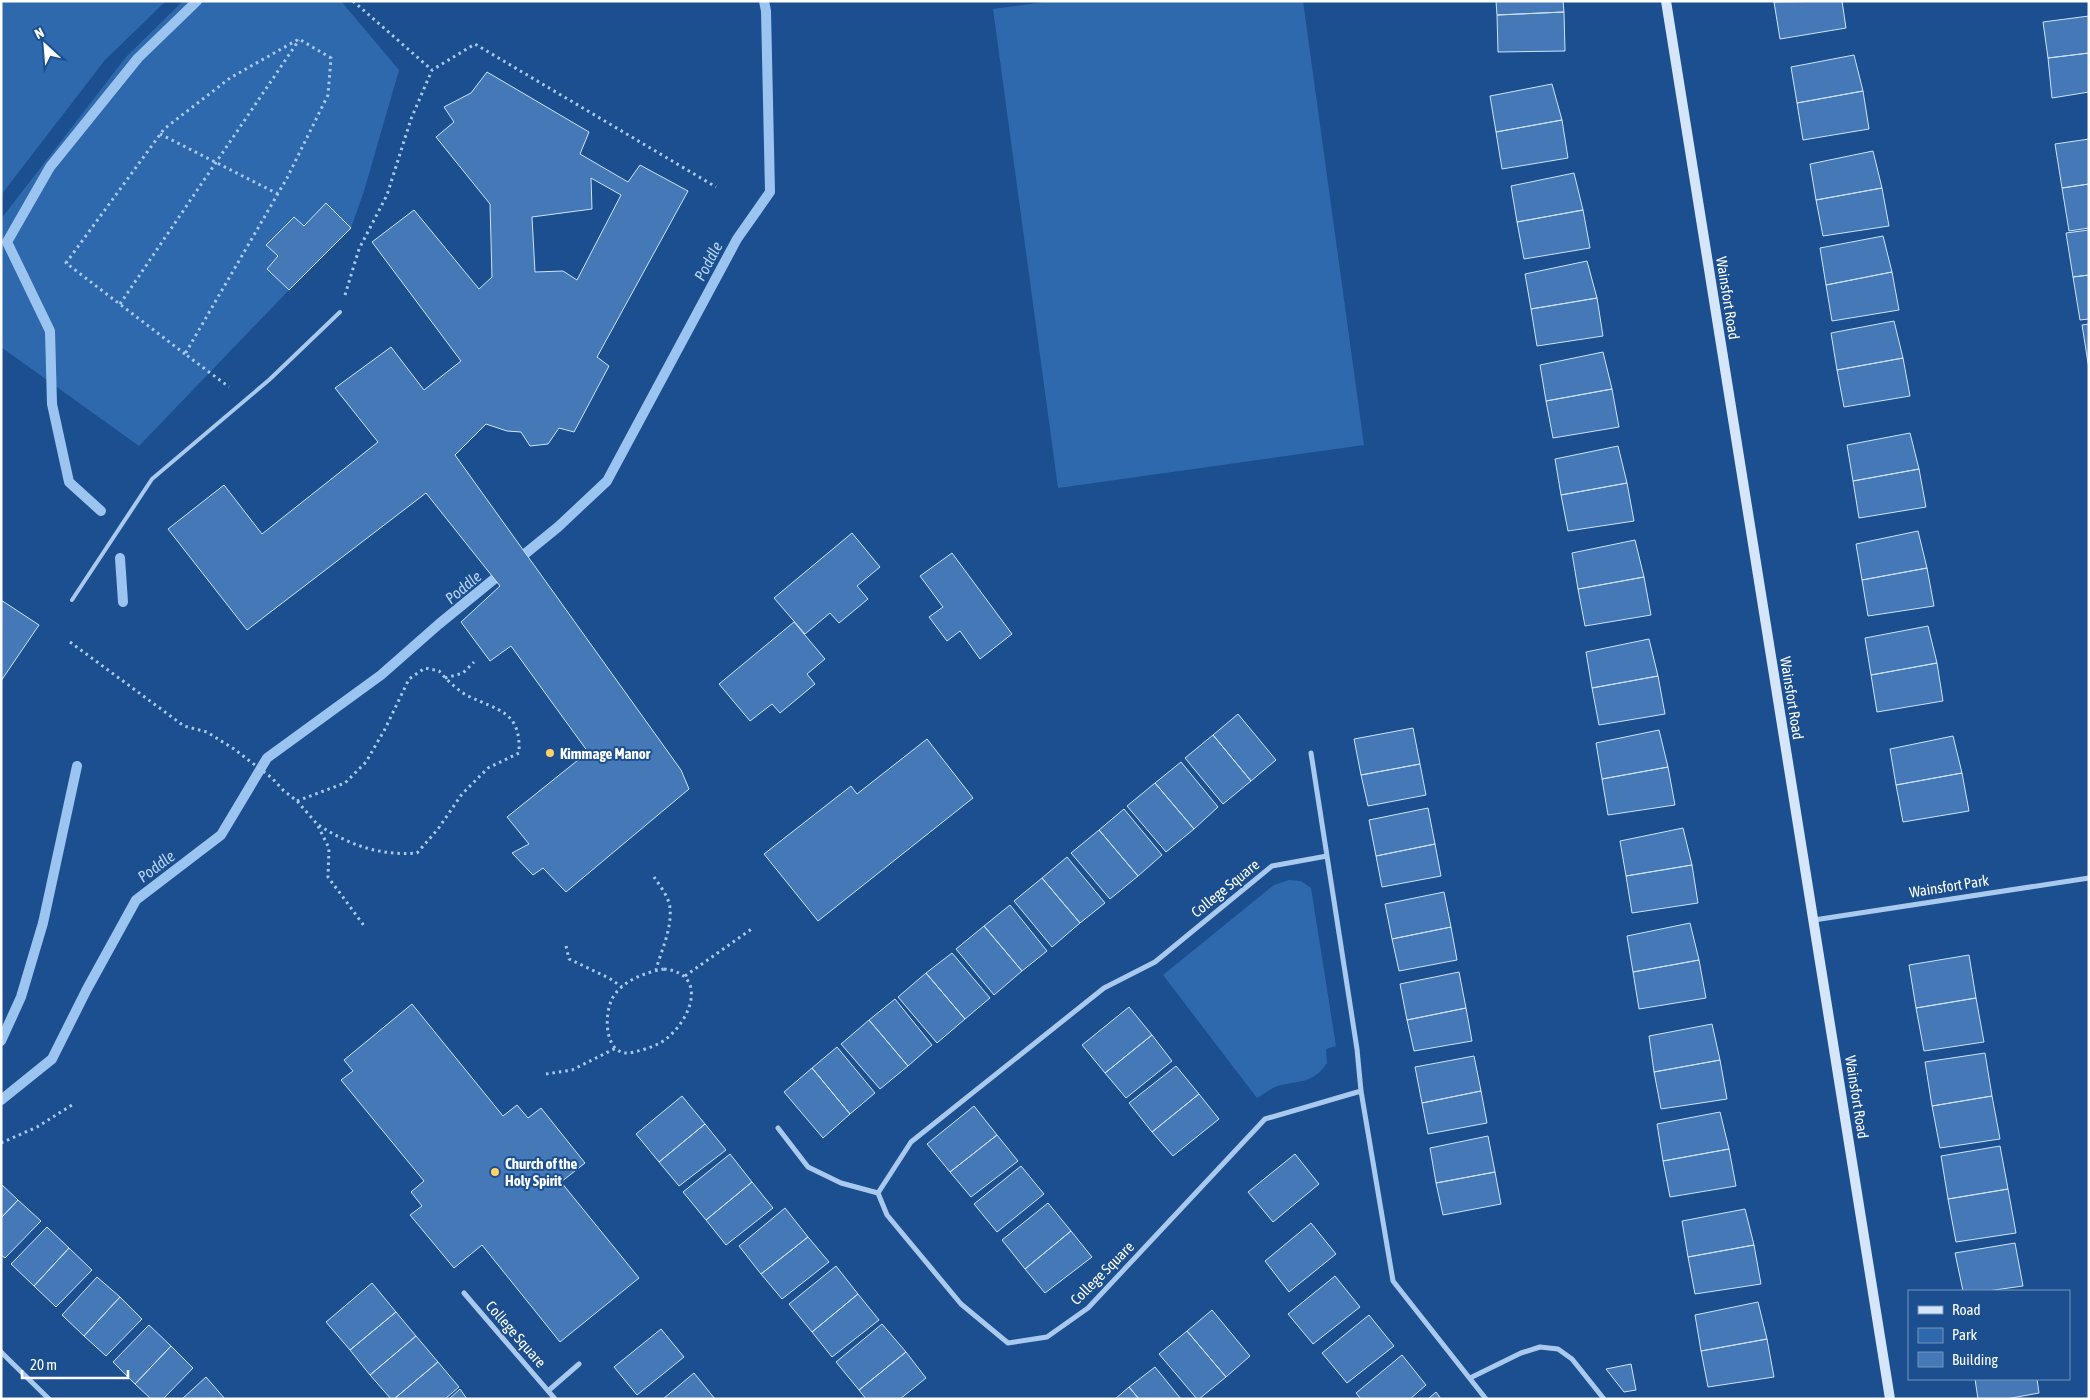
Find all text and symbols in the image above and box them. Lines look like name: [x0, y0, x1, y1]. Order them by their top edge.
north arrow: [20, 20, 70, 70]
text: N: [32, 24, 47, 42]
water label: Poddle: [690, 238, 726, 284]
street label: Wainsfort Road: [1713, 255, 1743, 341]
water label: Poddle: [441, 567, 485, 607]
street label: Wainsfort Road: [1777, 655, 1807, 741]
place label: Kimmage Manor: [560, 745, 651, 762]
marker: Kimmage Manor: [544, 747, 556, 759]
water label: Poddle: [134, 846, 178, 886]
street label: College Square: [1188, 855, 1262, 921]
street label: Wainsfort Park: [1908, 871, 1990, 901]
street label: Wainsfort Road: [1842, 1054, 1872, 1140]
place label: Church of the Holy Spirit: [505, 1155, 577, 1189]
marker: Church of the Holy Spirit: [489, 1166, 501, 1178]
street label: College Square: [1067, 1238, 1137, 1308]
legend: [1908, 1290, 2070, 1380]
street label: College Square: [483, 1297, 550, 1371]
text: Road: [1952, 1301, 1981, 1318]
text: Park: [1952, 1326, 1977, 1343]
scale bar: [22, 1348, 129, 1380]
text: Building: [1952, 1351, 1998, 1368]
text: 20 m: [30, 1356, 57, 1373]

